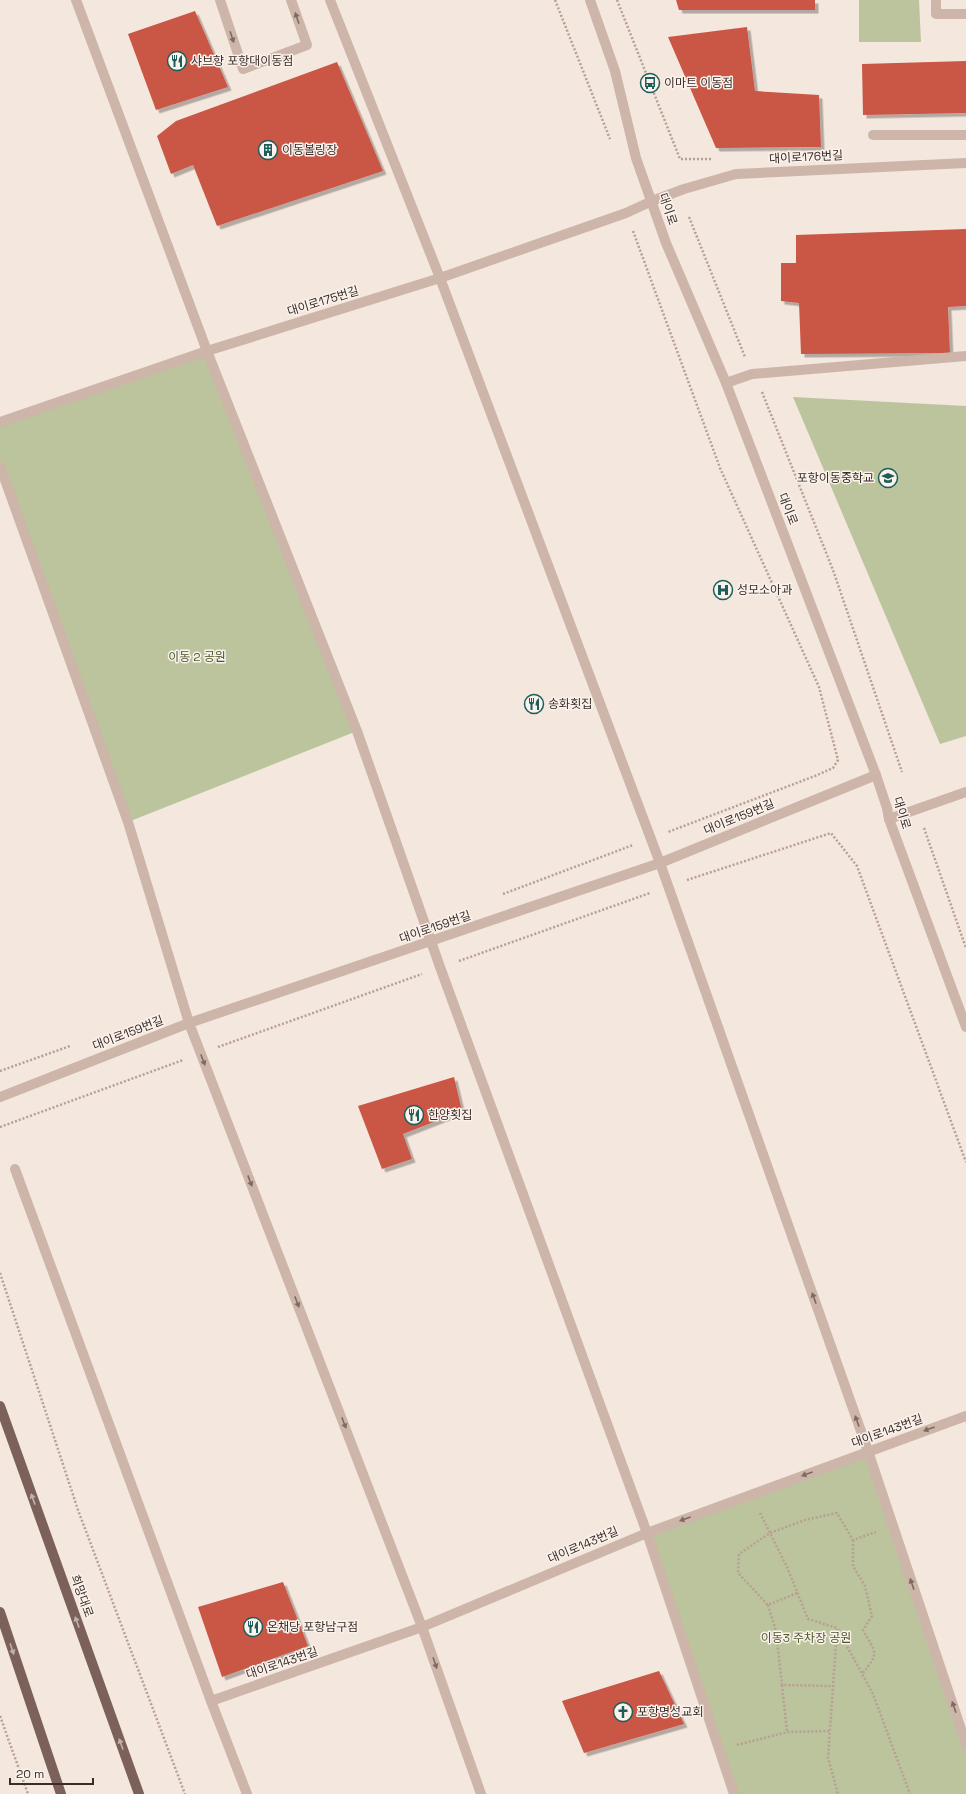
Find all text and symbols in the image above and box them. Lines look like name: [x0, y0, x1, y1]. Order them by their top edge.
one-way arrow: [294, 11, 300, 23]
one-way arrow: [230, 31, 236, 43]
restaurant icon: 샤브향 포항대이동점: [166, 50, 188, 72]
place label: 샤브향 포항대이동점: [191, 53, 293, 69]
bus stop icon: 이마트 이동점: [639, 72, 661, 94]
place label: 이마트 이동점: [664, 75, 733, 91]
building icon: 이동볼링장: [257, 139, 279, 161]
place label: 이동볼링장: [282, 142, 337, 158]
street label: 대이로176번길: [769, 147, 843, 167]
street label: 대이로: [655, 191, 681, 227]
street label: 대이로175번길: [285, 283, 361, 319]
school or university icon: 포항이동중학교: [877, 467, 899, 489]
place label: 포항이동중학교: [797, 470, 874, 486]
street label: 대이로: [775, 491, 801, 527]
hospital icon: 성모소아과: [712, 579, 734, 601]
place label: 성모소아과: [737, 582, 792, 598]
park label: 이동 2 공원: [168, 649, 226, 665]
restaurant icon: 송화횟집: [523, 693, 545, 715]
place label: 송화횟집: [548, 696, 592, 712]
street label: 대이로: [890, 795, 914, 831]
street label: 대이로159번길: [701, 796, 777, 838]
street label: 대이로159번길: [397, 907, 473, 947]
street label: 대이로159번길: [90, 1012, 166, 1054]
one-way arrow: [201, 1054, 207, 1066]
restaurant icon: 한양횟집: [403, 1104, 425, 1126]
place label: 한양횟집: [428, 1107, 472, 1123]
one-way arrow: [248, 1175, 254, 1187]
one-way arrow: [810, 1292, 816, 1304]
one-way arrow: [294, 1297, 300, 1308]
street label: 대이로143번길: [849, 1411, 925, 1451]
one-way arrow: [854, 1414, 860, 1426]
one-way arrow: [341, 1418, 347, 1430]
one-way arrow: [923, 1427, 935, 1433]
one-way arrow: [801, 1471, 813, 1477]
one-way arrow: [30, 1493, 36, 1505]
one-way arrow: [679, 1516, 691, 1522]
street label: 대이로143번길: [545, 1523, 621, 1567]
street label: 희망대로: [67, 1573, 97, 1619]
one-way arrow: [909, 1577, 915, 1589]
one-way arrow: [74, 1615, 80, 1627]
restaurant icon: 온채당 포항남구점: [242, 1616, 264, 1638]
place label: 온채당 포항남구점: [267, 1619, 358, 1635]
park label: 이동3 주차장 공원: [761, 1630, 851, 1646]
one-way arrow: [10, 1643, 16, 1655]
street label: 대이로143번길: [244, 1643, 320, 1683]
one-way arrow: [432, 1658, 438, 1670]
church icon: 포항명성교회: [612, 1701, 634, 1723]
one-way arrow: [950, 1701, 956, 1713]
place label: 포항명성교회: [637, 1704, 703, 1720]
one-way arrow: [117, 1738, 123, 1750]
scale bar: [10, 1760, 93, 1786]
text: 20 m: [16, 1766, 44, 1782]

